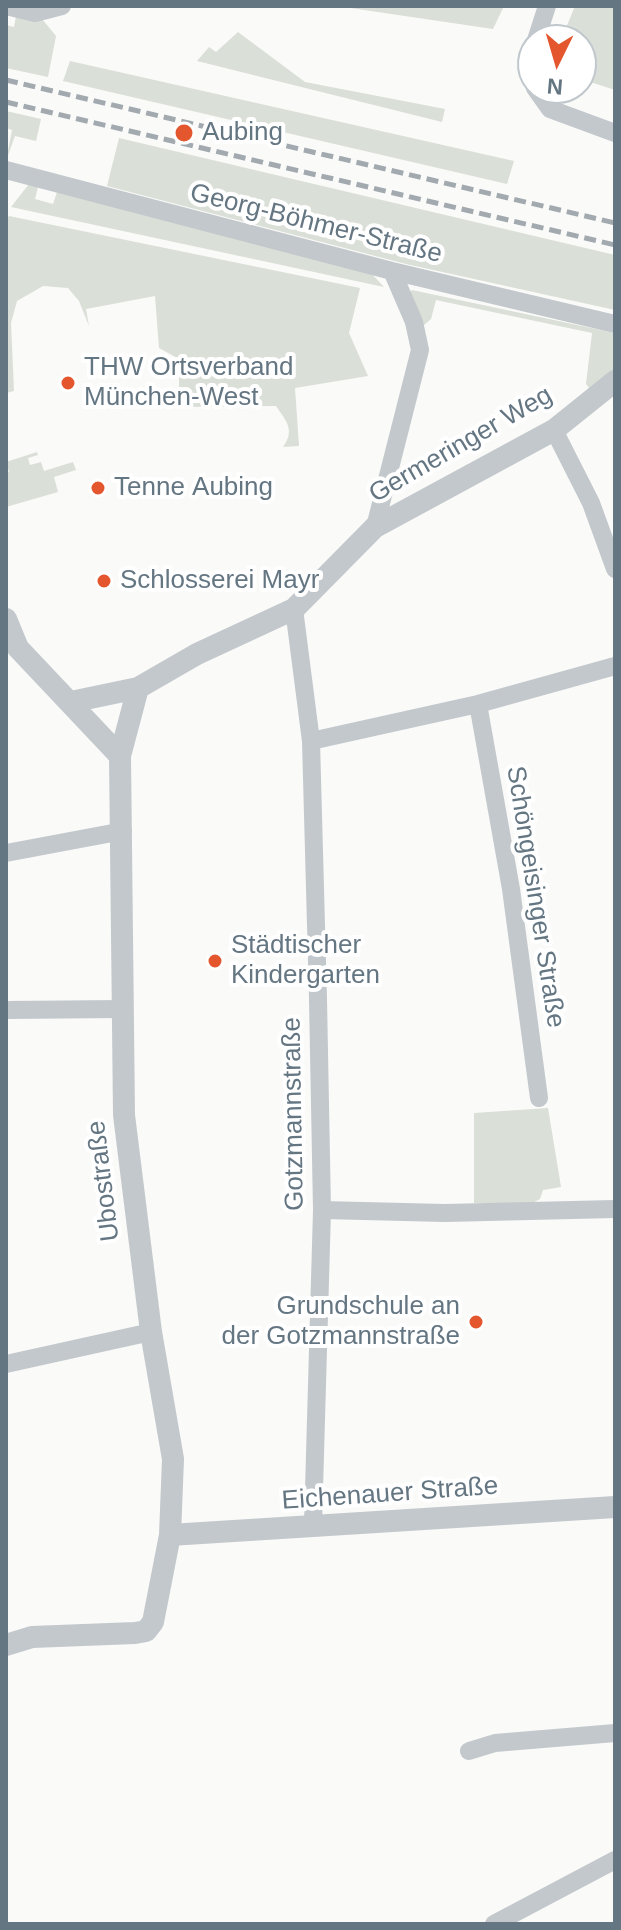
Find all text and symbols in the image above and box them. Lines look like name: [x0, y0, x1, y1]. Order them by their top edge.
north arrow: [517, 24, 597, 104]
text: N: [546, 73, 564, 100]
place label: Aubing: [202, 117, 283, 149]
marker: Aubing: [173, 122, 195, 144]
street label: Georg-Böhmer-Straße: [187, 178, 445, 270]
place label: THW Ortsverband München-West: [84, 352, 293, 414]
marker: THW Ortsverband München-West: [59, 374, 77, 392]
street label: Germeringer Weg: [364, 380, 558, 510]
place label: Tenne Aubing: [114, 472, 273, 504]
marker: Tenne Aubing: [89, 479, 107, 497]
place label: Schlosserei Mayr: [120, 565, 319, 597]
marker: Schlosserei Mayr: [95, 572, 113, 590]
street label: Schöngeisinger Straße: [499, 764, 571, 1030]
place label: Städtischer Kindergarten: [231, 930, 380, 992]
marker: Städtischer Kindergarten: [206, 952, 224, 970]
street label: Gotzmannstraße: [277, 1017, 311, 1211]
street label: Ubostraße: [81, 1119, 127, 1243]
place label: Grundschule an der Gotzmannstraße: [222, 1291, 460, 1352]
marker: Grundschule an der Gotzmannstraße: [467, 1313, 485, 1331]
street label: Eichenauer Straße: [281, 1471, 499, 1517]

